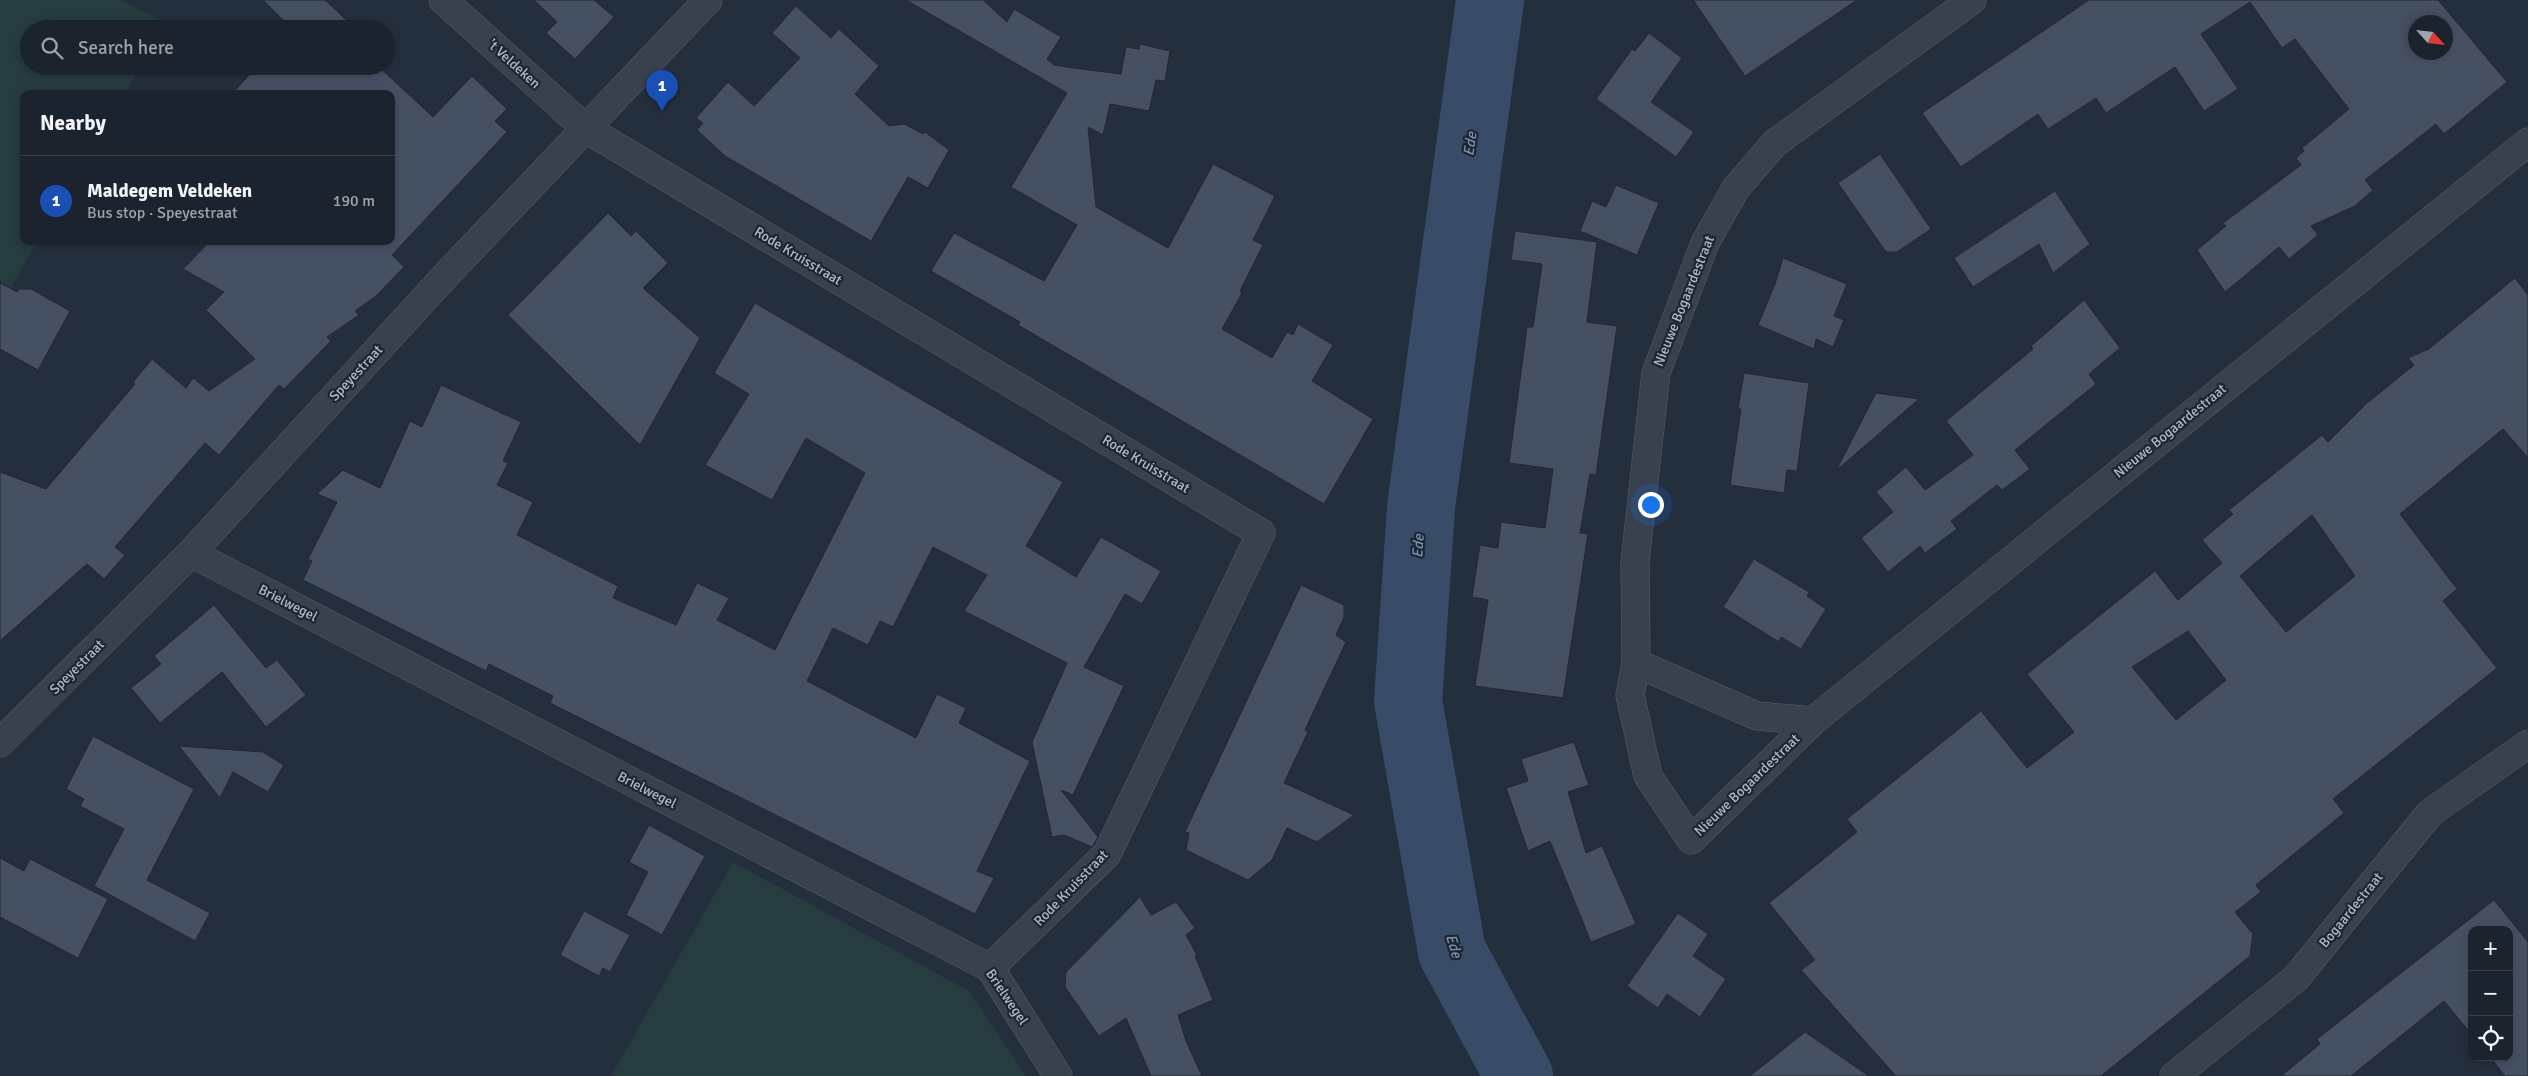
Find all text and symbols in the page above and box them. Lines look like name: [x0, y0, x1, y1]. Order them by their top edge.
north arrow: [2408, 15, 2453, 60]
search box: [20, 20, 395, 75]
icon: search: [38, 34, 66, 62]
text: Search here: [78, 36, 174, 60]
street label: 't Veldeken: [484, 36, 544, 92]
pin: 1: [646, 70, 678, 111]
text: Nearby: [40, 110, 106, 136]
water label: Ede: [1459, 129, 1481, 157]
text: Maldegem Veldeken: [87, 179, 252, 203]
text: 1: [52, 191, 60, 211]
text: 190 m: [333, 191, 375, 211]
text: Bus stop · Speyestraat: [87, 203, 238, 223]
street label: Rode Kruisstraat: [751, 223, 845, 289]
street label: Nieuwe Bogaardestraat: [1650, 233, 1718, 369]
street label: Speyestraat: [326, 341, 386, 405]
street label: Nieuwe Bogaardestraat: [2110, 380, 2230, 482]
street label: Rode Kruisstraat: [1099, 431, 1193, 497]
your location: [1638, 492, 1664, 518]
water label: Ede: [1408, 532, 1428, 558]
street label: Brielwegel: [256, 581, 320, 625]
street label: Speyestraat: [46, 636, 108, 698]
street label: Nieuwe Bogaardestraat: [1691, 730, 1803, 840]
street label: Brielwegel: [615, 768, 679, 812]
street label: Rode Kruisstraat: [1030, 846, 1112, 930]
street label: Bogaardestraat: [2316, 869, 2387, 951]
map controls: [2468, 926, 2513, 1061]
button: +: [2468, 926, 2513, 971]
water label: Ede: [1442, 932, 1467, 961]
street label: Brielwegel: [982, 966, 1032, 1028]
button: −: [2468, 971, 2513, 1016]
button: locate: [2468, 1016, 2513, 1061]

